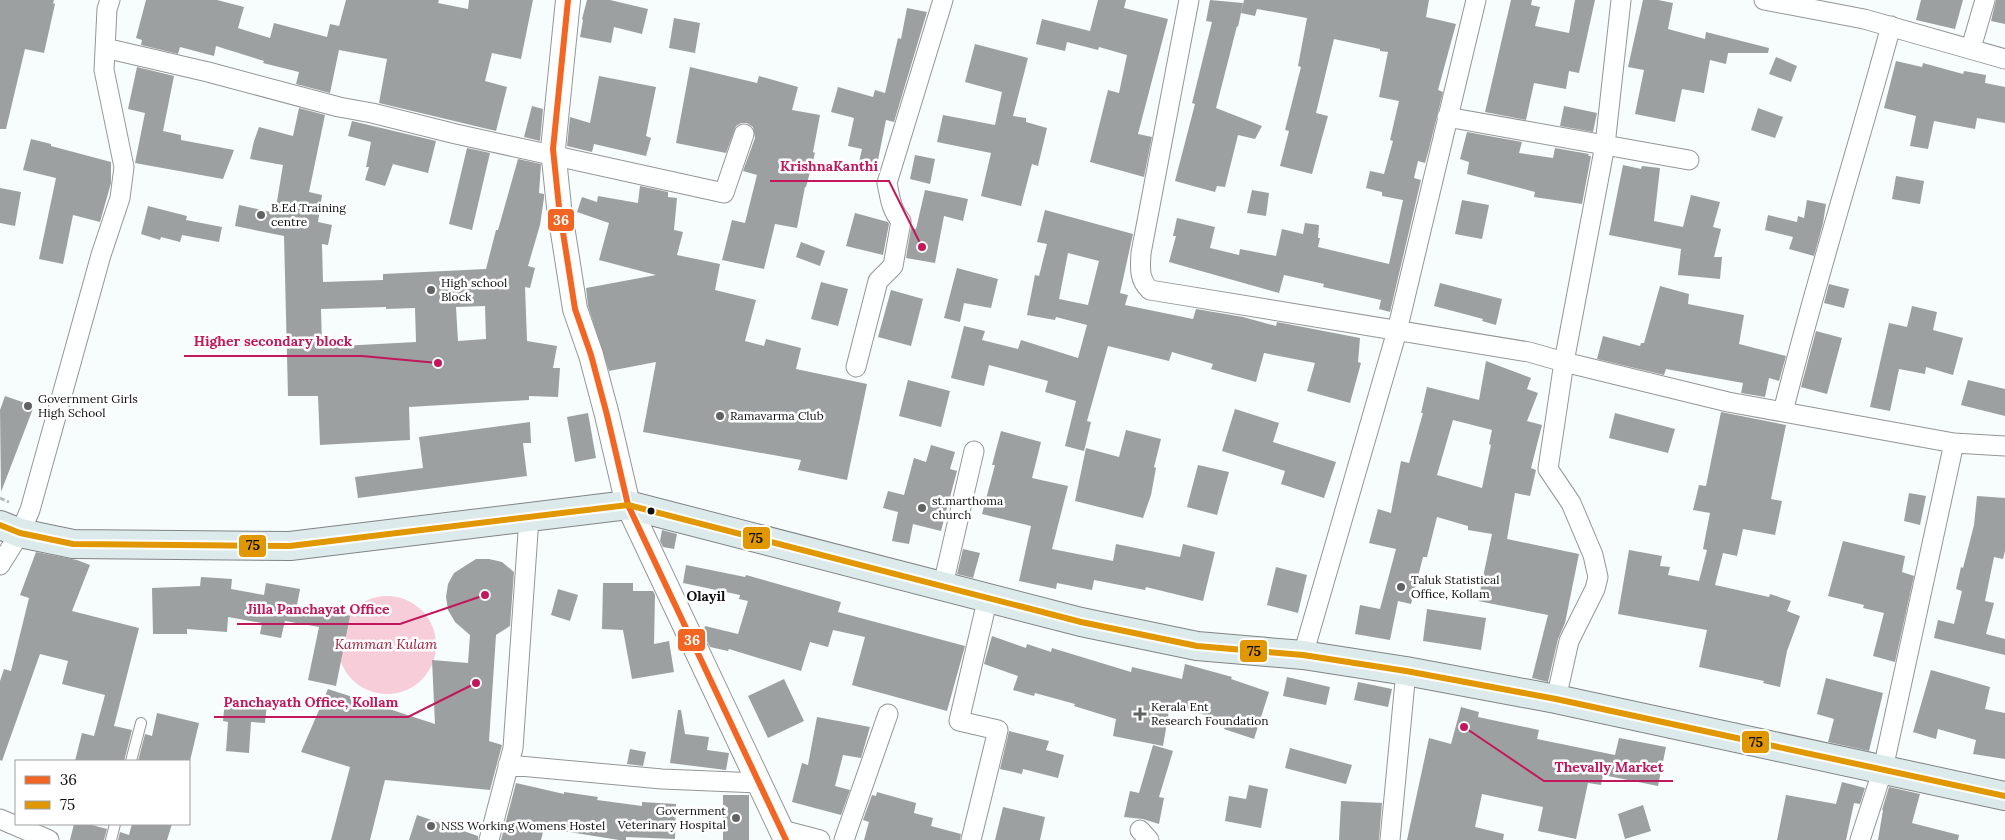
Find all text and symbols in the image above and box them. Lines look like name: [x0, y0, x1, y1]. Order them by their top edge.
callout: KrishnaKanthi: [770, 152, 889, 181]
text: KrishnaKanthi: [780, 157, 878, 175]
place label: B.Ed Training centre: [271, 200, 346, 229]
line badge: 36: [547, 208, 575, 232]
marker: B.Ed Training centre: [255, 209, 267, 221]
text: 36: [553, 211, 569, 229]
place label: High school Block: [441, 275, 507, 304]
marker: High school Block: [425, 284, 437, 296]
callout: Higher secondary block: [184, 327, 362, 356]
text: Higher secondary block: [194, 332, 353, 350]
place label: Government Girls High School: [38, 391, 138, 420]
marker: Government Girls High School: [22, 400, 34, 412]
place label: Ramavarma Club: [730, 408, 824, 423]
marker: Ramavarma Club: [714, 410, 726, 422]
place label: st.marthoma church: [932, 493, 1003, 522]
marker: st.marthoma church: [916, 502, 928, 514]
unlabelled marker: [646, 506, 656, 516]
line badge: 75: [742, 526, 771, 550]
text: 75: [749, 529, 763, 547]
line badge: 75: [238, 534, 267, 558]
text: 75: [246, 536, 260, 554]
place label: Taluk Statistical Office, Kollam: [1411, 572, 1500, 601]
marker: Taluk Statistical Office, Kollam: [1395, 581, 1407, 593]
district label: Olayil: [687, 587, 726, 605]
callout: Jilla Panchayat Office: [237, 595, 400, 624]
text: Jilla Panchayat Office: [247, 600, 390, 618]
line badge: 36: [677, 628, 706, 652]
text: 36: [684, 631, 700, 649]
water label: Kamman Kulam: [335, 635, 438, 653]
line badge: 75: [1239, 639, 1268, 663]
text: 75: [1247, 642, 1261, 660]
callout: Panchayath Office, Kollam: [214, 688, 408, 717]
text: Panchayath Office, Kollam: [224, 693, 399, 711]
place label: Kerala Ent Research Foundation: [1151, 699, 1269, 728]
marker: Kerala Ent Research Foundation: [1133, 707, 1147, 721]
line badge: 75: [1741, 730, 1770, 754]
text: 75: [1749, 733, 1763, 751]
callout: Thevally Market: [1544, 752, 1673, 781]
text: Thevally Market: [1555, 758, 1664, 776]
legend: [15, 760, 190, 825]
text: 36: [60, 770, 77, 789]
text: 75: [60, 795, 75, 814]
place label: Government Veterinary Hospital: [617, 803, 726, 832]
marker: Government Veterinary Hospital: [730, 812, 742, 824]
place label: NSS Working Womens Hostel: [441, 818, 605, 833]
marker: NSS Working Womens Hostel: [425, 820, 437, 832]

